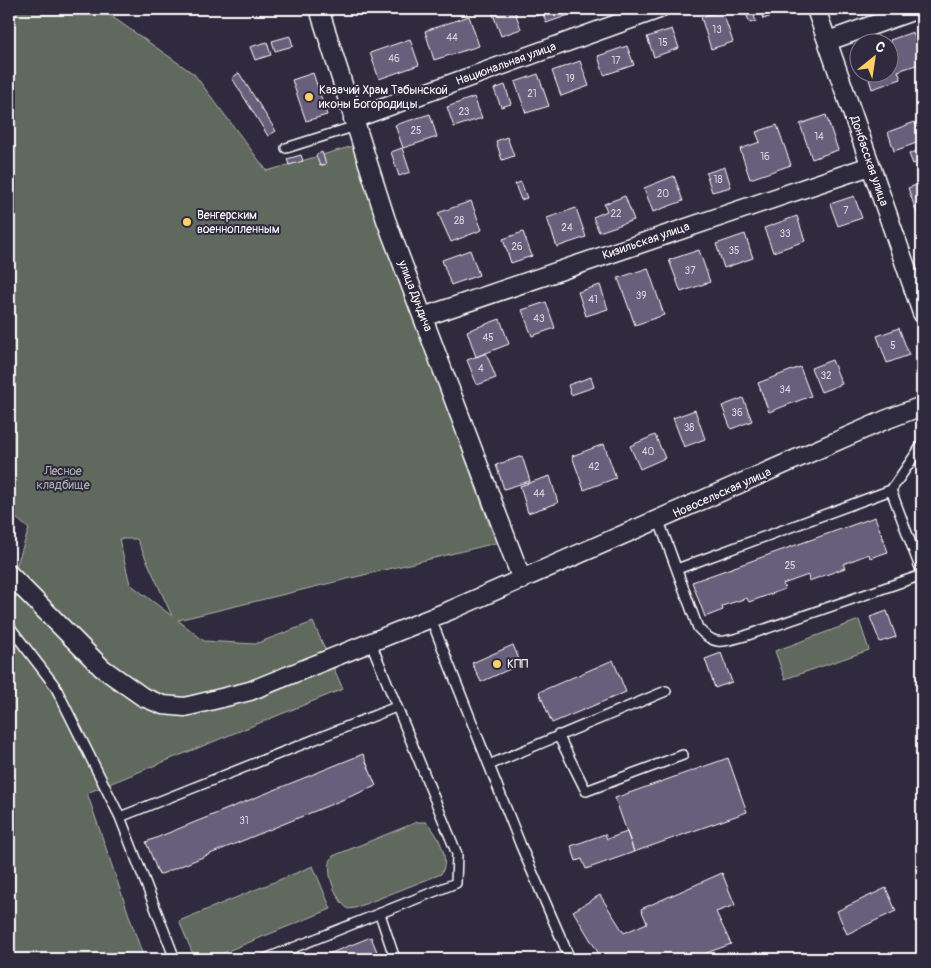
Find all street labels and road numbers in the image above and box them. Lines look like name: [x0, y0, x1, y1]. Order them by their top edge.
street label: Национальная улица: [454, 39, 559, 89]
street label: Донбасская улица: [846, 113, 892, 208]
street label: Кизильская улица: [600, 219, 692, 263]
street label: улица Дундича: [394, 257, 436, 334]
street label: Новосельская улица: [670, 464, 774, 521]

